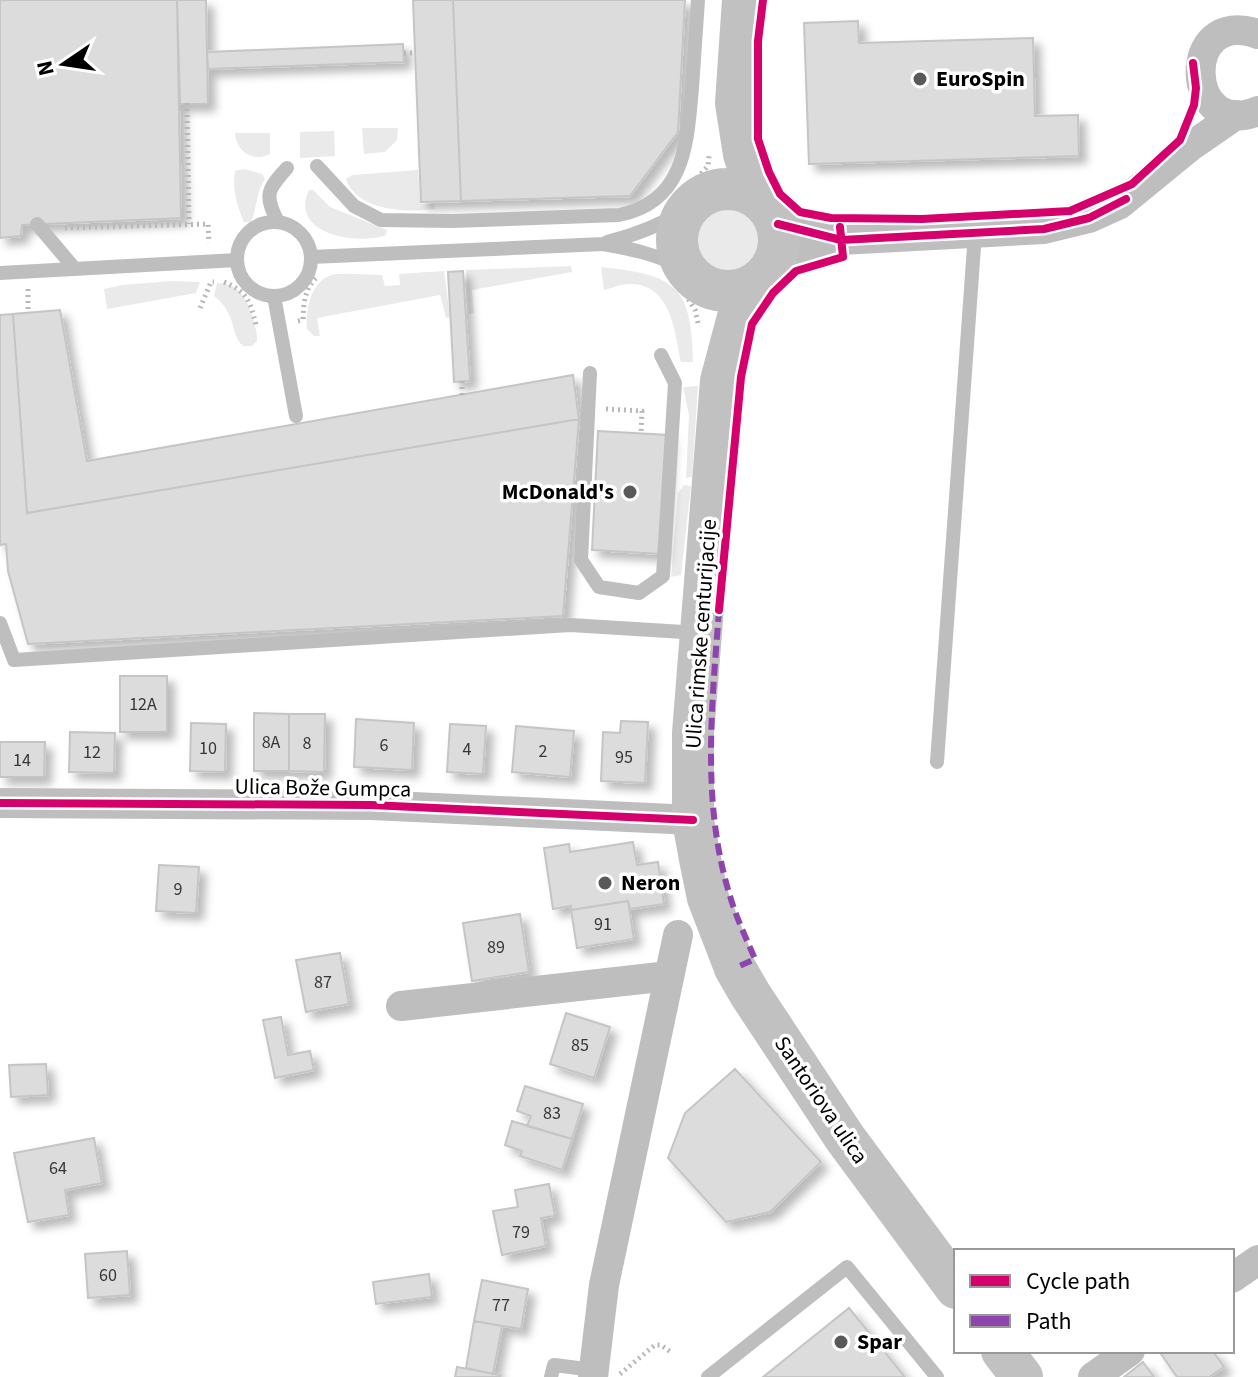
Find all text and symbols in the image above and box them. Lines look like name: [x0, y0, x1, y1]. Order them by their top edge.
north arrow: [24, 24, 104, 104]
text: N: [28, 58, 63, 79]
place label: EuroSpin: [936, 63, 1025, 95]
marker: EuroSpin: [911, 70, 929, 88]
place label: McDonald's: [502, 476, 614, 508]
marker: McDonald's: [621, 483, 639, 501]
street label: Ulica rimske centurijacije: [677, 518, 725, 750]
house number: 12A: [129, 692, 157, 717]
house number: 8A: [262, 730, 281, 755]
house number: 8: [303, 731, 312, 756]
house number: 6: [380, 733, 389, 758]
house number: 10: [199, 736, 217, 761]
house number: 4: [463, 737, 472, 762]
house number: 2: [539, 739, 548, 764]
house number: 12: [83, 740, 101, 765]
house number: 95: [615, 745, 633, 770]
house number: 14: [13, 748, 31, 773]
street label: Ulica Bože Gumpca: [234, 770, 412, 806]
place label: Neron: [621, 867, 680, 899]
marker: Neron: [596, 874, 614, 892]
house number: 9: [174, 877, 183, 902]
house number: 91: [594, 912, 612, 937]
house number: 89: [487, 935, 505, 960]
house number: 87: [314, 970, 332, 995]
street label: Santoriova ulica: [766, 1030, 876, 1170]
house number: 85: [571, 1033, 589, 1058]
house number: 83: [543, 1101, 561, 1126]
house number: 64: [49, 1156, 67, 1181]
house number: 79: [512, 1220, 530, 1245]
legend: [954, 1249, 1234, 1353]
house number: 60: [99, 1263, 117, 1288]
text: Cycle path: [1026, 1264, 1130, 1299]
house number: 77: [492, 1293, 510, 1318]
text: Path: [1026, 1304, 1072, 1339]
place label: Spar: [857, 1326, 902, 1358]
marker: Spar: [832, 1333, 850, 1351]

